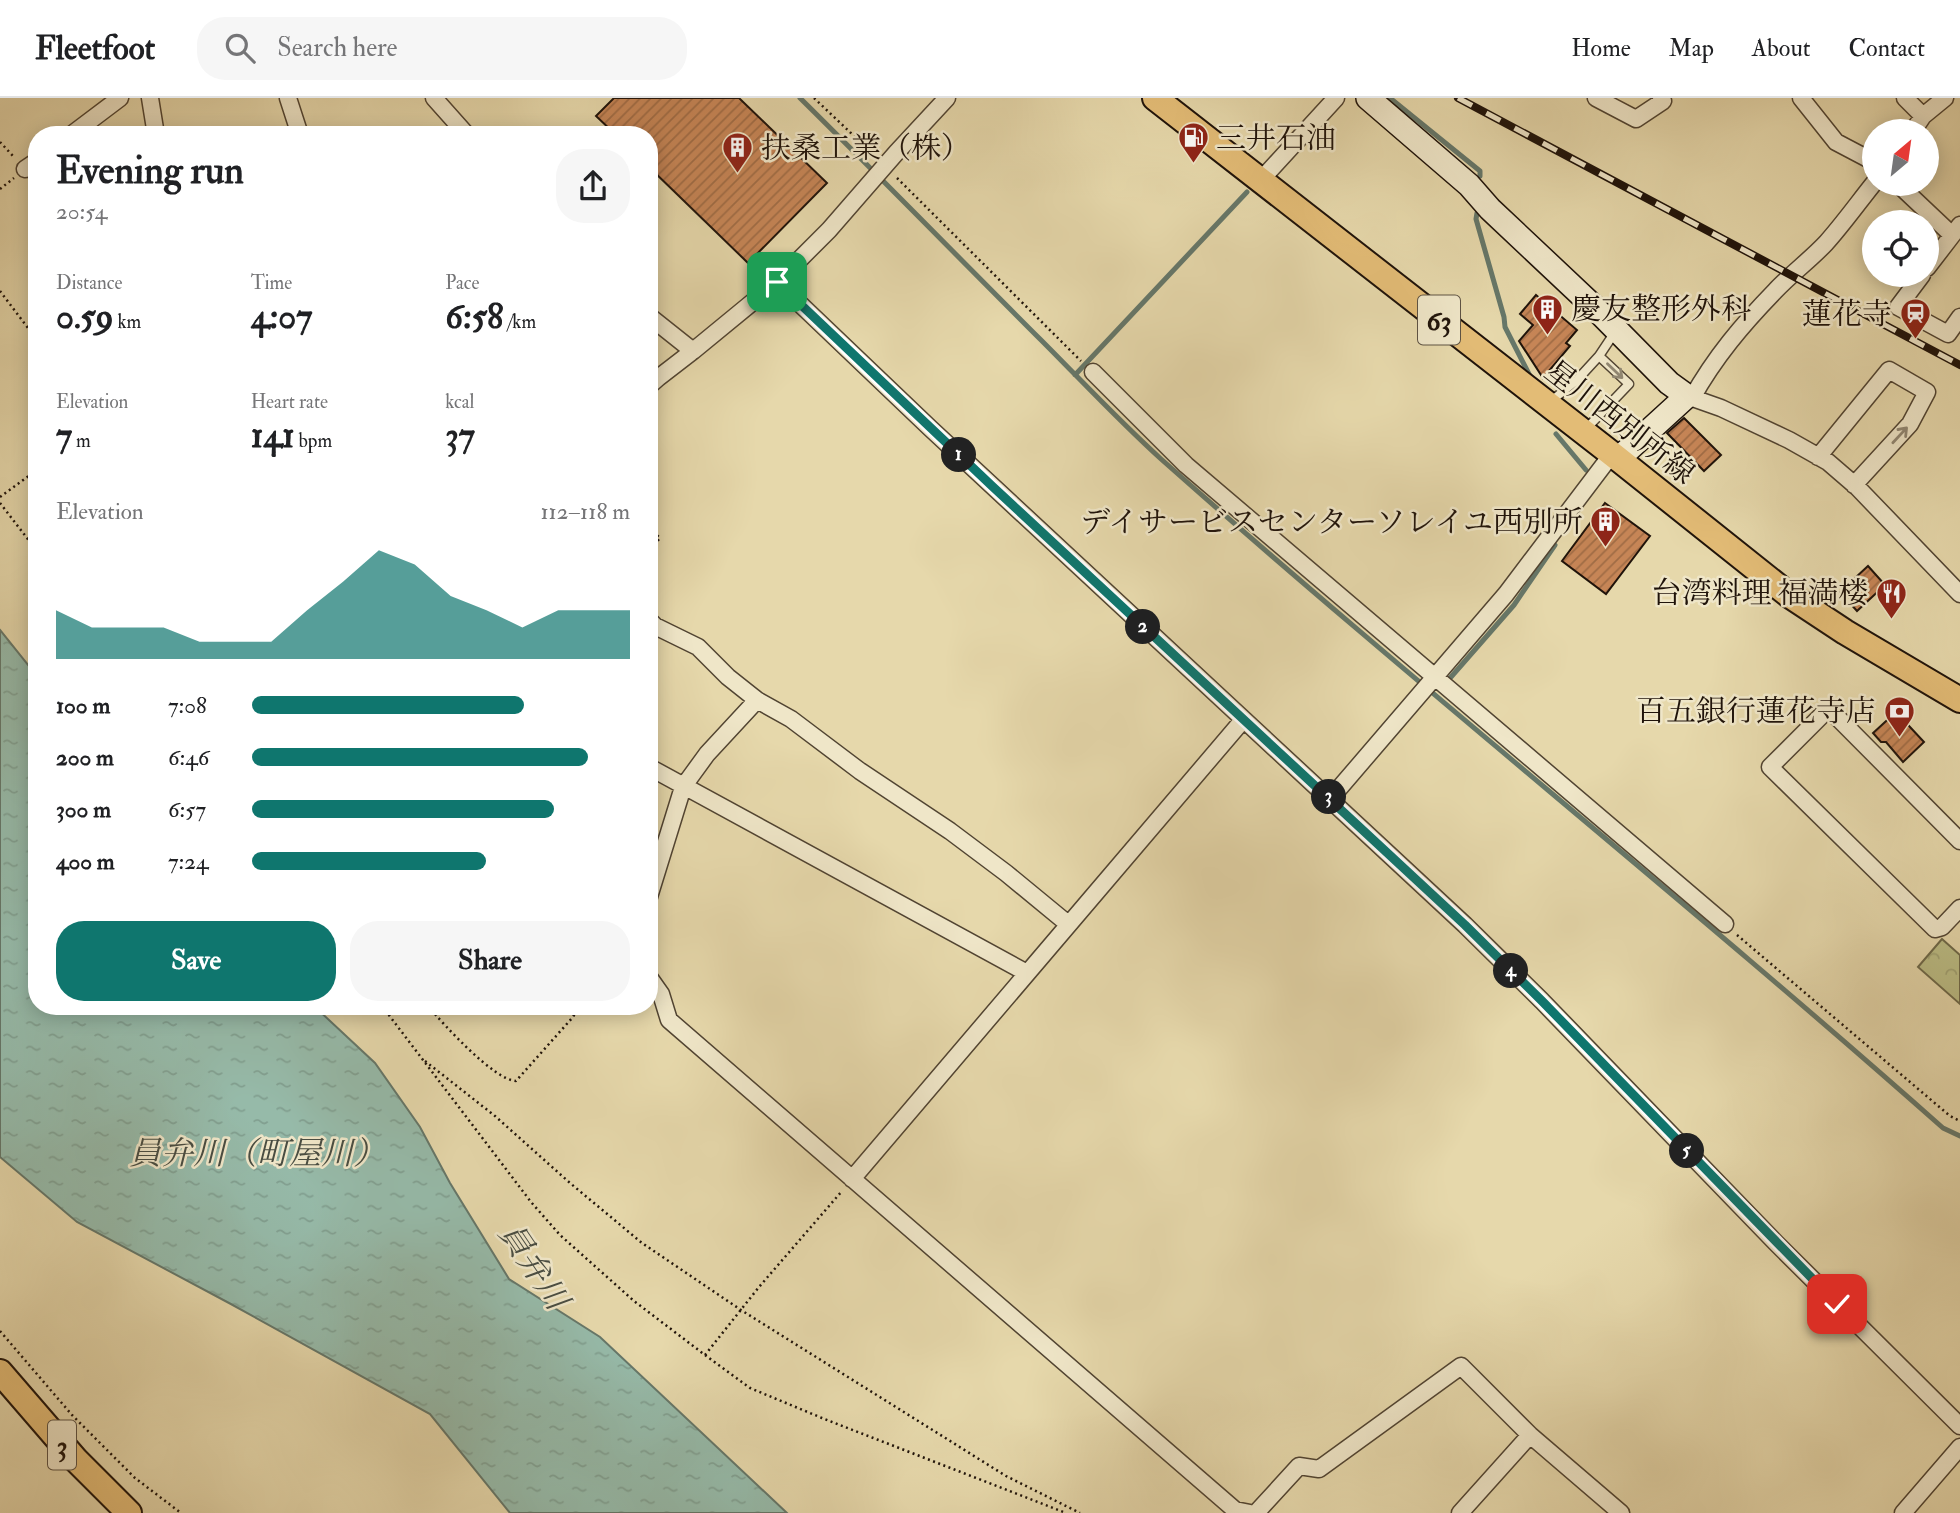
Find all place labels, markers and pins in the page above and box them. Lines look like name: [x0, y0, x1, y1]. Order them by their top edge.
place label: 三井石油: [1216, 120, 1336, 157]
fuel station icon: 三井石油: [1176, 121, 1210, 165]
place label: 扶桑工業（株）: [761, 130, 971, 167]
building icon: 扶桑工業（株）: [721, 131, 755, 175]
pin: [747, 252, 807, 312]
place label: 慶友整形外科: [1571, 291, 1751, 328]
building icon: 慶友整形外科: [1531, 292, 1565, 336]
place label: 蓮花寺: [1802, 296, 1892, 333]
station icon: 蓮花寺: [1898, 297, 1932, 341]
pin: 1: [942, 438, 976, 472]
place label: デイサービスセンターソレイユ西別所: [1080, 504, 1583, 541]
building icon: デイサービスセンターソレイユ西別所: [1589, 505, 1623, 549]
place label: 台湾料理 福満楼: [1652, 575, 1868, 612]
restaurant icon: 台湾料理 福満楼: [1874, 576, 1908, 620]
pin: 2: [1126, 610, 1160, 644]
place label: 百五銀行蓮花寺店: [1636, 693, 1876, 730]
bank icon: 百五銀行蓮花寺店: [1882, 694, 1916, 738]
pin: 3: [1312, 780, 1346, 814]
pin: 4: [1494, 954, 1528, 988]
pin: 5: [1670, 1134, 1704, 1168]
pin: [1807, 1274, 1867, 1334]

